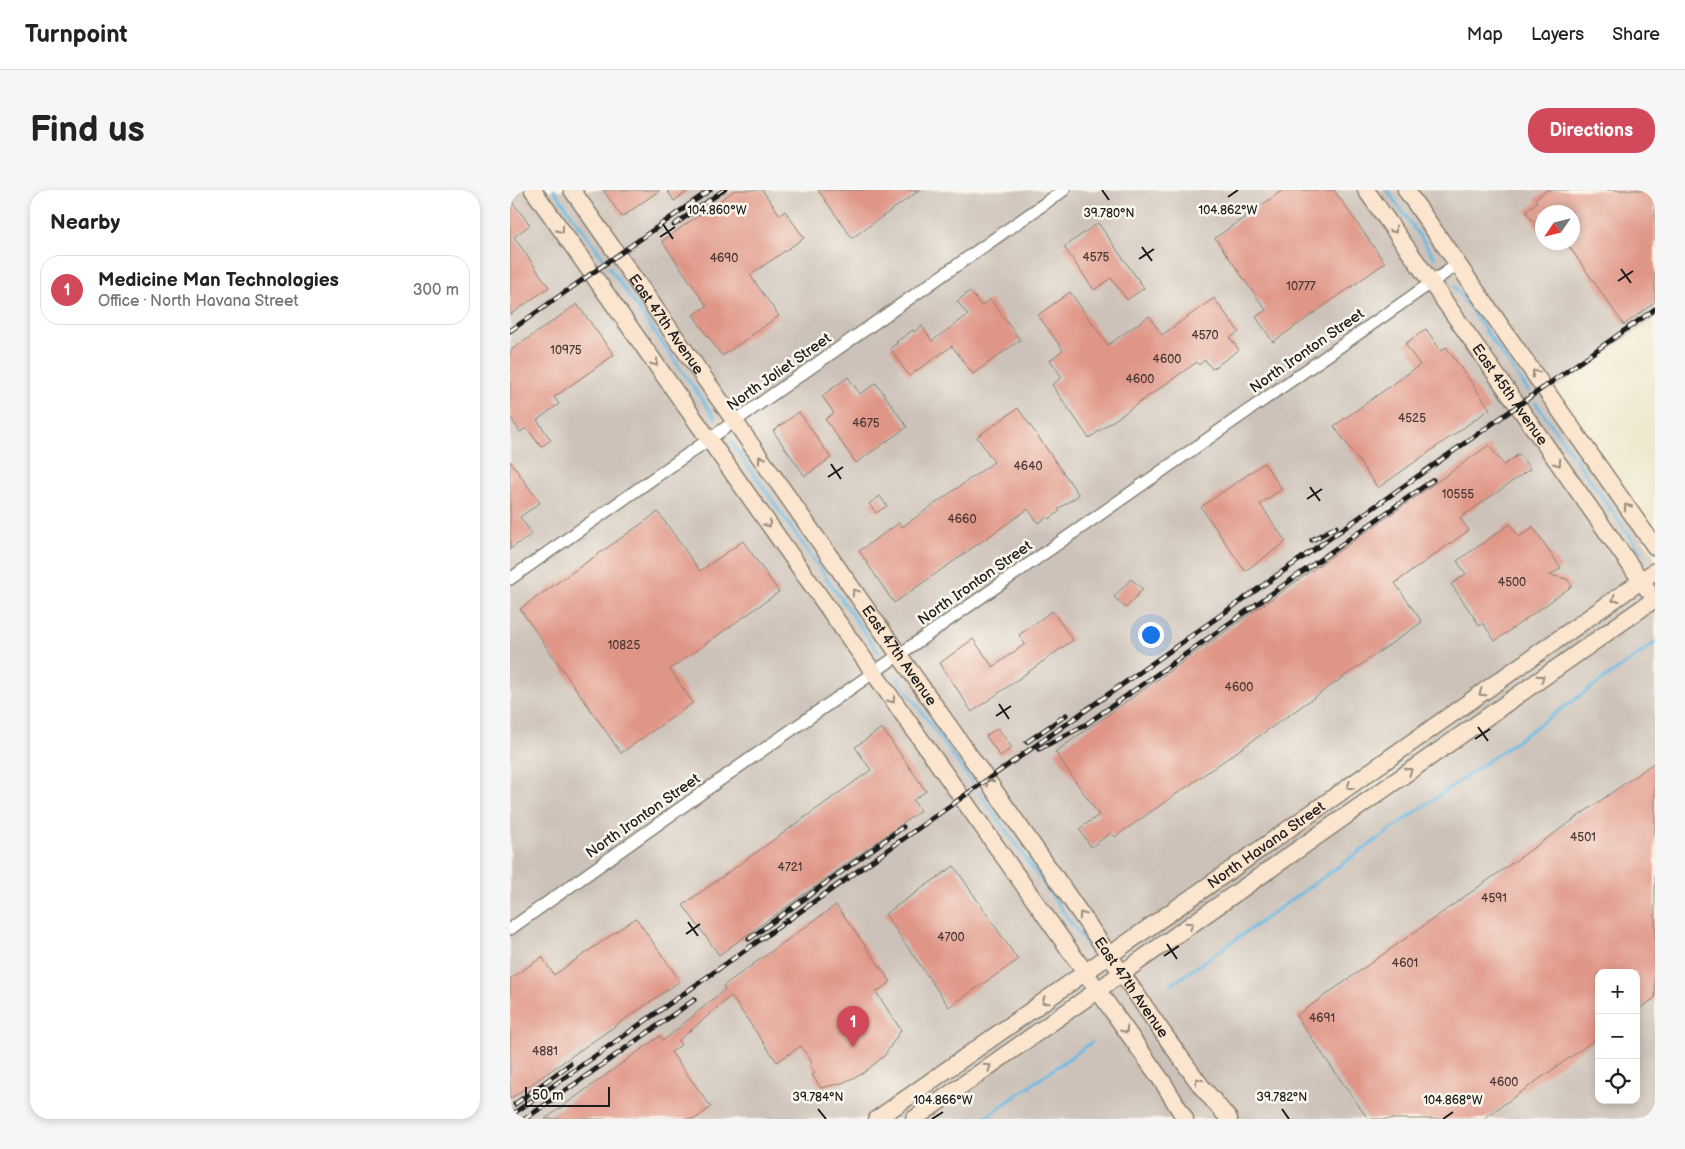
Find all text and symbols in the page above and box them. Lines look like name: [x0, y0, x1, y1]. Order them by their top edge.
text: Turnpoint: [25, 20, 128, 49]
text: Map: [1467, 24, 1503, 45]
text: Layers: [1531, 24, 1584, 45]
text: Share: [1612, 24, 1660, 45]
button: Directions: [1528, 108, 1655, 153]
text: Find us: [30, 109, 145, 152]
text: 104.860°W: [687, 203, 747, 218]
text: 104.862°W: [1199, 203, 1257, 218]
north arrow: [1535, 205, 1580, 250]
text: 39.780°N: [1083, 206, 1135, 221]
text: Nearby: [50, 210, 120, 235]
one-way arrow: [555, 224, 564, 234]
one-way arrow: [1388, 224, 1397, 234]
house number: 4575: [1083, 250, 1110, 265]
house number: 4690: [710, 251, 738, 266]
text: Medicine Man Technologies: [98, 269, 339, 292]
street label: East 47th Avenue: [625, 270, 708, 378]
house number: 10777: [1286, 279, 1316, 294]
text: 1: [64, 281, 70, 300]
text: 300 m: [413, 281, 459, 300]
text: Office · North Havana Street: [98, 292, 299, 311]
street label: North Ironton Street: [1246, 304, 1368, 398]
house number: 4570: [1191, 328, 1219, 343]
street label: North Joliet Street: [723, 329, 835, 415]
street label: East 45th Avenue: [1468, 340, 1552, 449]
house number: 10975: [550, 343, 582, 358]
house number: 4600: [1153, 352, 1181, 367]
one-way arrow: [649, 357, 658, 367]
one-way arrow: [1532, 369, 1541, 379]
house number: 4600: [1126, 372, 1154, 387]
house number: 4525: [1398, 411, 1426, 426]
house number: 4675: [852, 416, 880, 431]
one-way arrow: [758, 455, 767, 465]
one-way arrow: [1552, 457, 1561, 467]
house number: 4640: [1013, 459, 1043, 474]
house number: 10555: [1442, 487, 1474, 502]
one-way arrow: [1624, 503, 1633, 512]
house number: 4660: [947, 512, 977, 527]
one-way arrow: [762, 518, 771, 528]
street label: North Ironton Street: [914, 536, 1036, 630]
house number: 4500: [1498, 575, 1526, 590]
one-way arrow: [852, 588, 861, 598]
one-way arrow: [1612, 593, 1621, 602]
street label: East 47th Avenue: [858, 602, 941, 709]
your location: [1138, 622, 1164, 648]
house number: 10825: [608, 638, 640, 653]
one-way arrow: [1536, 675, 1545, 684]
house number: 4600: [1225, 680, 1253, 695]
one-way arrow: [1479, 686, 1488, 696]
one-way arrow: [886, 694, 895, 704]
one-way arrow: [1403, 768, 1412, 777]
street label: North Ironton Street: [582, 769, 704, 863]
one-way arrow: [986, 778, 995, 788]
one-way arrow: [1346, 780, 1355, 789]
street label: North Havana Street: [1204, 797, 1329, 893]
house number: 4501: [1570, 830, 1596, 845]
house number: 4721: [778, 860, 802, 875]
house number: 4591: [1481, 891, 1507, 906]
one-way arrow: [1079, 911, 1088, 921]
one-way arrow: [1184, 922, 1194, 931]
house number: 4700: [937, 930, 965, 945]
street label: East 47th Avenue: [1090, 933, 1173, 1041]
house number: 4601: [1392, 956, 1418, 971]
map controls: [1595, 969, 1640, 1104]
button: +: [1595, 969, 1640, 1014]
one-way arrow: [1041, 995, 1051, 1004]
pin: 1: [837, 1006, 869, 1047]
house number: 4691: [1309, 1011, 1335, 1026]
button: −: [1595, 1014, 1640, 1059]
one-way arrow: [1119, 1025, 1128, 1034]
house number: 4881: [532, 1044, 558, 1059]
button: locate: [1595, 1059, 1640, 1104]
one-way arrow: [982, 1064, 991, 1073]
house number: 4600: [1490, 1075, 1518, 1090]
one-way arrow: [1195, 1078, 1204, 1087]
scale bar: [525, 1084, 610, 1107]
text: 50 m: [532, 1087, 564, 1104]
text: 39.784°N: [793, 1090, 843, 1105]
text: 39.782°N: [1257, 1090, 1307, 1105]
text: 104.866°W: [913, 1093, 973, 1108]
text: 104.868°W: [1423, 1093, 1483, 1108]

